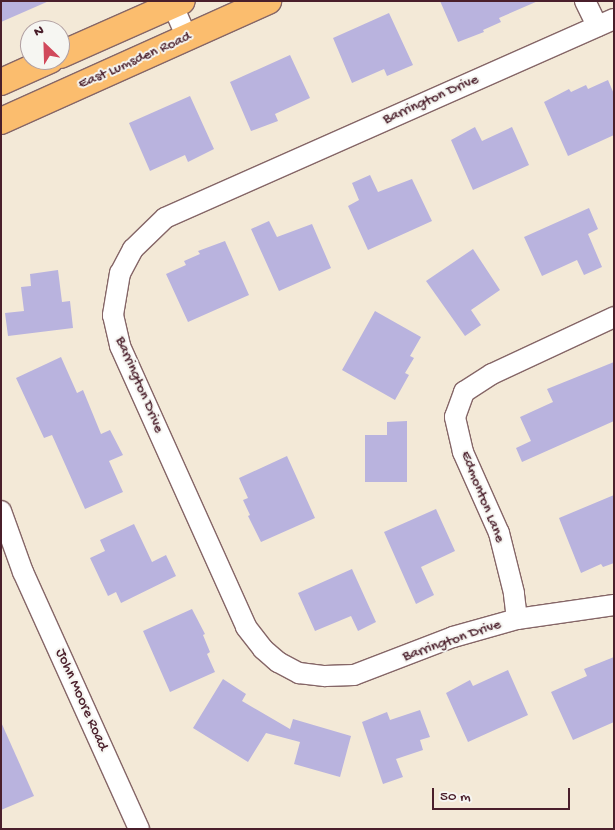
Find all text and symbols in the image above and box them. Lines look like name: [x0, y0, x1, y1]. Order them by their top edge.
north arrow: [20, 20, 70, 70]
text: N: [31, 22, 47, 41]
street label: East Lumsden Road: [76, 28, 194, 94]
street label: Barrington Drive: [380, 71, 482, 129]
street label: Barrington Drive: [111, 334, 167, 436]
street label: Edmonton Lane: [455, 449, 509, 545]
street label: Barrington Drive: [400, 616, 504, 666]
street label: John Moore Road: [50, 646, 112, 754]
scale bar: [435, 778, 572, 810]
text: 50 m: [440, 788, 471, 806]

